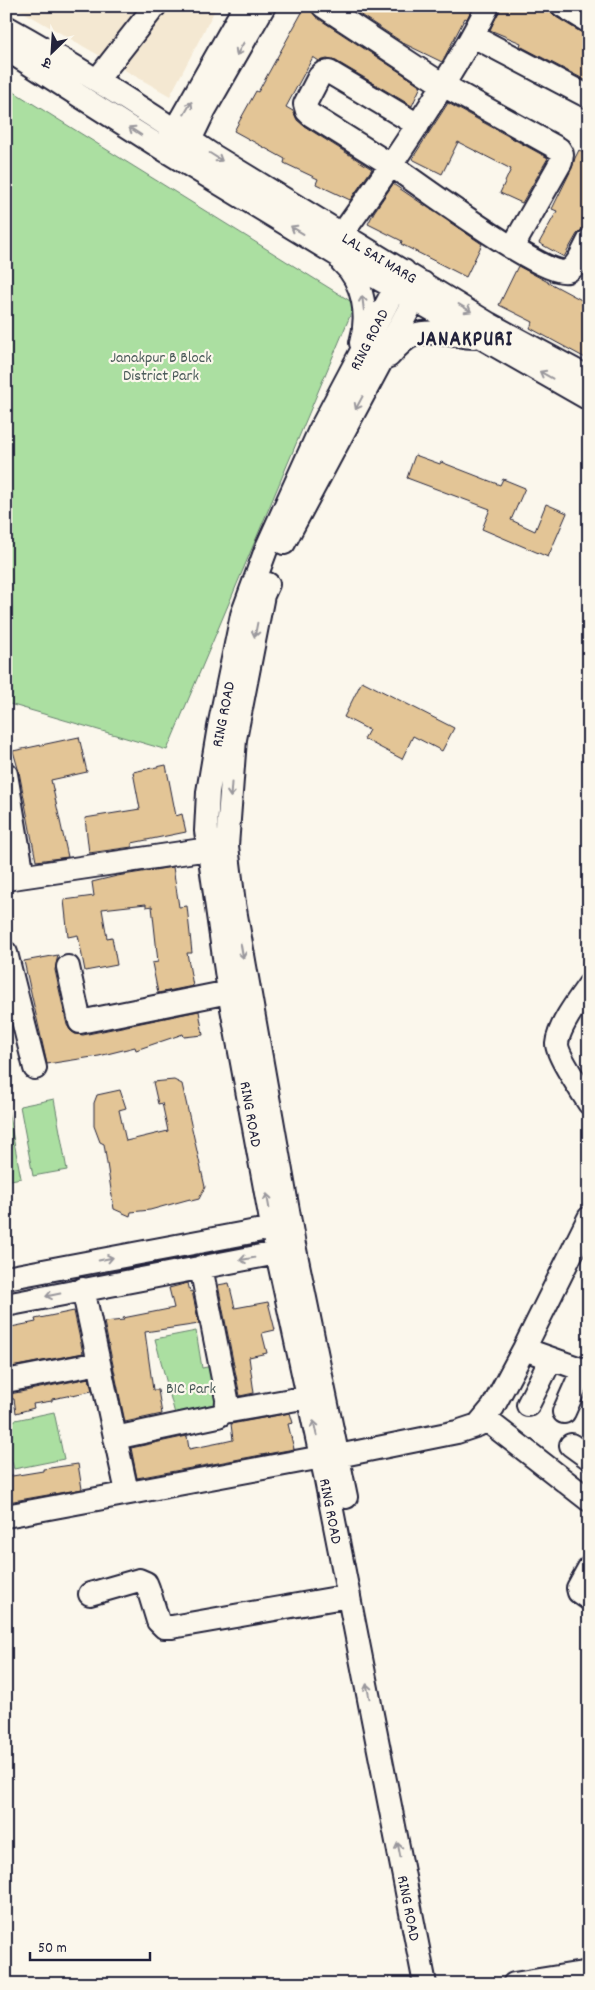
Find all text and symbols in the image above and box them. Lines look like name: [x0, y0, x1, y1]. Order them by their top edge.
north arrow: [28, 28, 78, 78]
one-way arrow: [235, 41, 245, 56]
text: उ: [39, 51, 56, 73]
one-way arrow: [184, 101, 194, 115]
one-way arrow: [128, 126, 142, 137]
one-way arrow: [209, 153, 223, 163]
one-way arrow: [290, 225, 304, 235]
street label: LAL SAI MARG: [337, 228, 421, 291]
one-way arrow: [358, 296, 368, 312]
one-way arrow: [458, 304, 472, 314]
street label: RING ROAD: [345, 305, 396, 375]
district label: JANAKPURI: [417, 326, 513, 356]
park label: Janakpur B Block District Park: [110, 347, 212, 388]
one-way arrow: [540, 370, 554, 380]
one-way arrow: [353, 396, 363, 410]
one-way arrow: [251, 621, 261, 637]
street label: RING ROAD: [207, 680, 242, 749]
one-way arrow: [227, 782, 236, 798]
one-way arrow: [238, 943, 248, 959]
street label: RING ROAD: [232, 1080, 267, 1149]
one-way arrow: [262, 1193, 272, 1209]
one-way arrow: [97, 1254, 113, 1263]
one-way arrow: [240, 1254, 256, 1264]
one-way arrow: [46, 1291, 62, 1301]
park label: B1C Park: [166, 1378, 216, 1401]
one-way arrow: [310, 1421, 319, 1437]
street label: RING ROAD: [312, 1477, 347, 1546]
one-way arrow: [362, 1683, 372, 1699]
one-way arrow: [393, 1842, 403, 1858]
street label: RING ROAD: [390, 1874, 425, 1943]
scale bar: [30, 1930, 150, 1962]
text: 50 m: [38, 1938, 67, 1960]

